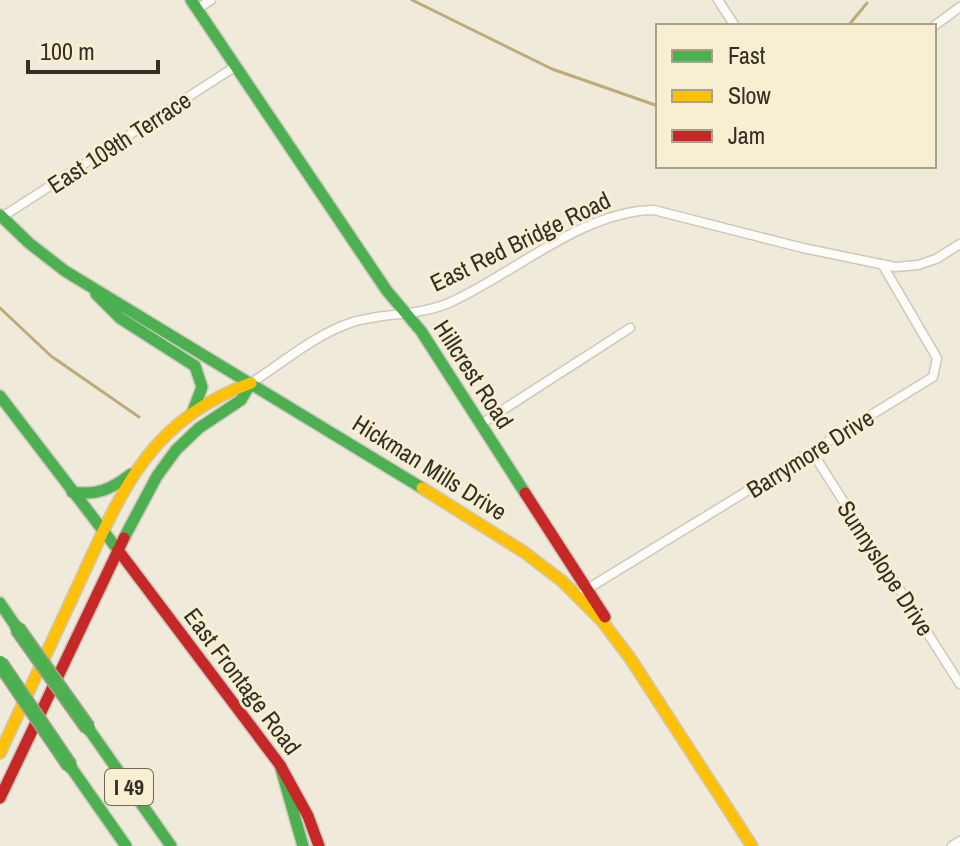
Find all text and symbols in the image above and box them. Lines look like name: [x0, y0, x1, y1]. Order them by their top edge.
scale bar: [28, 24, 158, 74]
legend: [656, 24, 936, 168]
text: 100 m: [40, 35, 95, 67]
text: Fast: [728, 39, 766, 71]
text: Slow: [728, 79, 771, 111]
street label: East 109th Terrace: [41, 84, 197, 200]
text: Jam: [728, 119, 765, 151]
street label: East Red Bridge Road: [424, 183, 616, 299]
street label: Hillcrest Road: [427, 313, 521, 435]
street label: Barrymore Drive: [740, 401, 880, 505]
street label: Hickman Mills Drive: [347, 407, 513, 527]
street label: Sunnyslope Drive: [830, 494, 942, 642]
street label: East Frontage Road: [177, 601, 309, 761]
road number: I 49: [105, 769, 153, 805]

